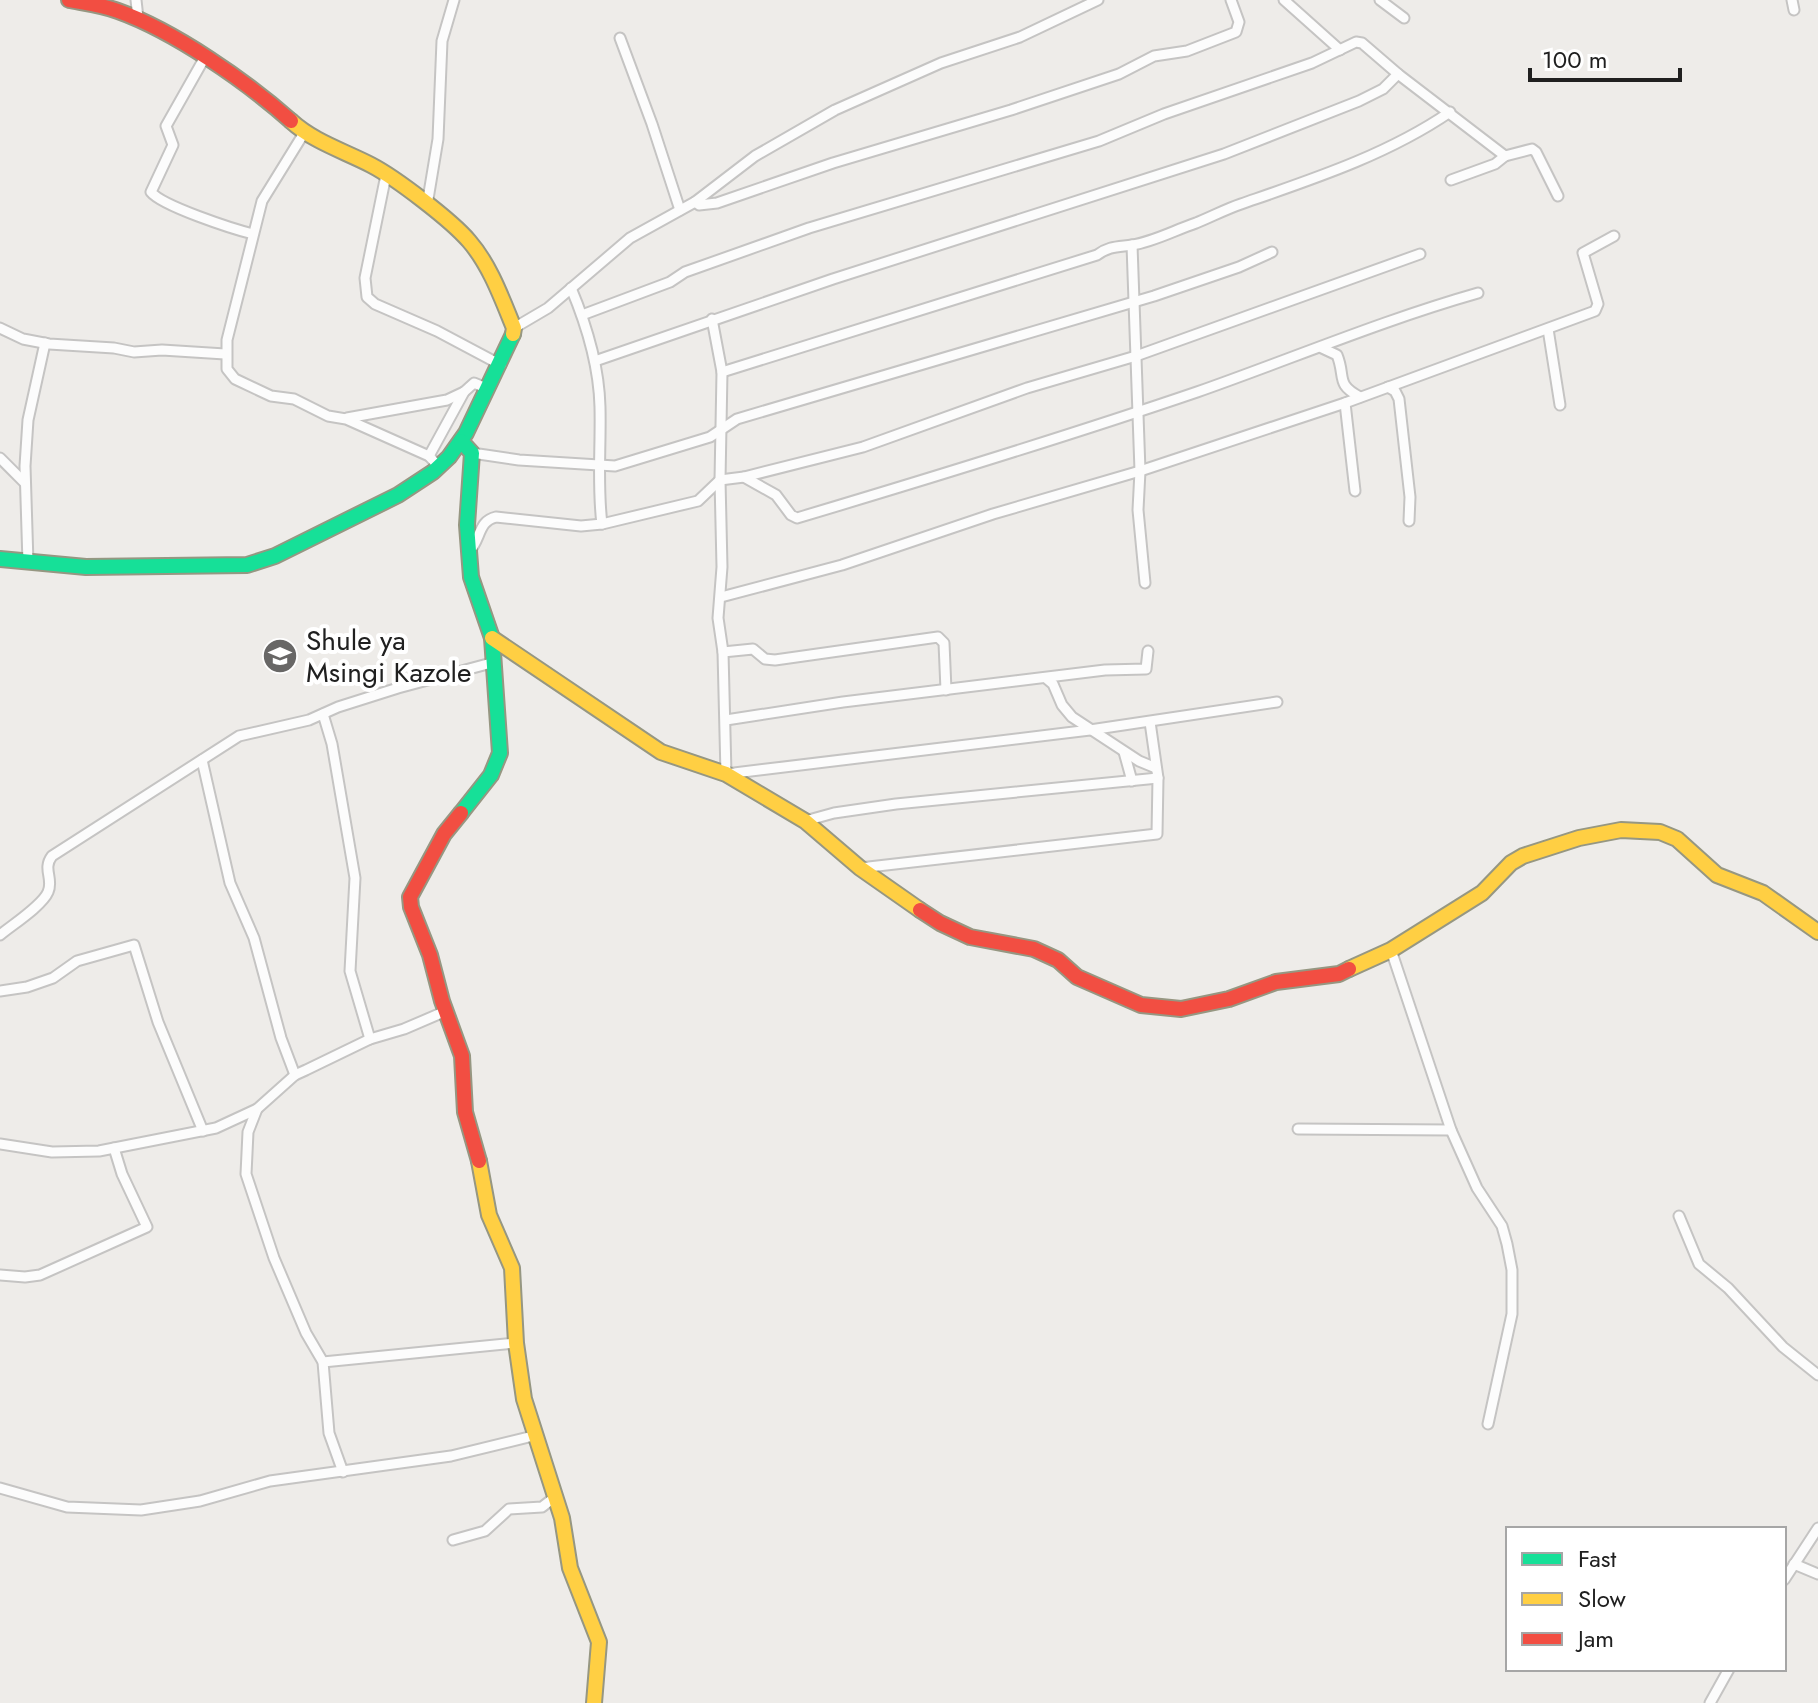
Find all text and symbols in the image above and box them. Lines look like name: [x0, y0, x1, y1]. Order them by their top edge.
scale bar: [1530, 32, 1680, 82]
text: 100 m: [1542, 42, 1608, 77]
place label: Shule ya Msingi Kazole: [306, 620, 471, 693]
school or university icon: Shule ya Msingi Kazole: [261, 637, 299, 675]
legend: [1506, 1527, 1786, 1671]
text: Fast: [1578, 1541, 1616, 1576]
text: Slow: [1578, 1581, 1626, 1616]
text: Jam: [1575, 1621, 1614, 1656]

